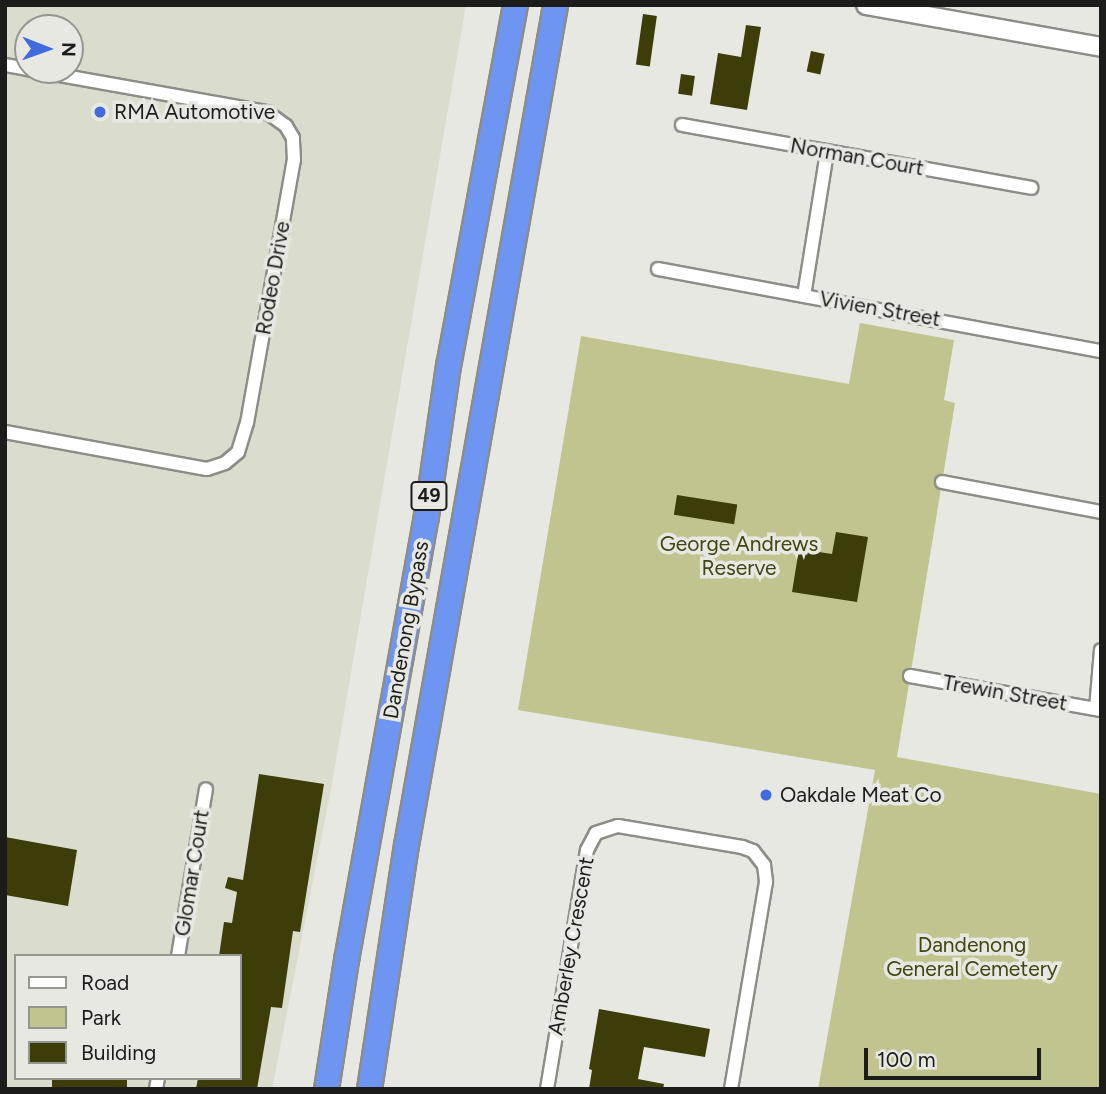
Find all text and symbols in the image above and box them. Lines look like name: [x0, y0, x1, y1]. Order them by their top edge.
north arrow: [14, 14, 84, 84]
text: N: [57, 42, 80, 57]
place label: RMA Automotive: [114, 99, 275, 125]
marker: RMA Automotive: [92, 104, 108, 120]
street label: Norman Court: [788, 133, 926, 181]
street label: Rodeo Drive: [251, 219, 295, 337]
street label: Vivien Street: [818, 286, 942, 332]
road number: 49: [410, 481, 448, 512]
park label: George Andrews Reserve: [660, 531, 818, 581]
street label: Dandenong Bypass: [378, 539, 434, 721]
street label: Trewin Street: [941, 670, 1069, 716]
place label: Oakdale Meat Co: [780, 782, 942, 808]
marker: Oakdale Meat Co: [758, 787, 774, 803]
street label: Glomar Court: [170, 808, 214, 938]
street label: Amberley Crescent: [543, 855, 599, 1037]
park label: Dandenong General Cemetery: [886, 932, 1058, 982]
legend: [14, 954, 242, 1080]
text: Road: [81, 970, 129, 995]
text: Park: [81, 1005, 121, 1030]
scale bar: [868, 1034, 1045, 1078]
text: Building: [81, 1040, 156, 1065]
text: 100 m: [877, 1047, 936, 1072]

